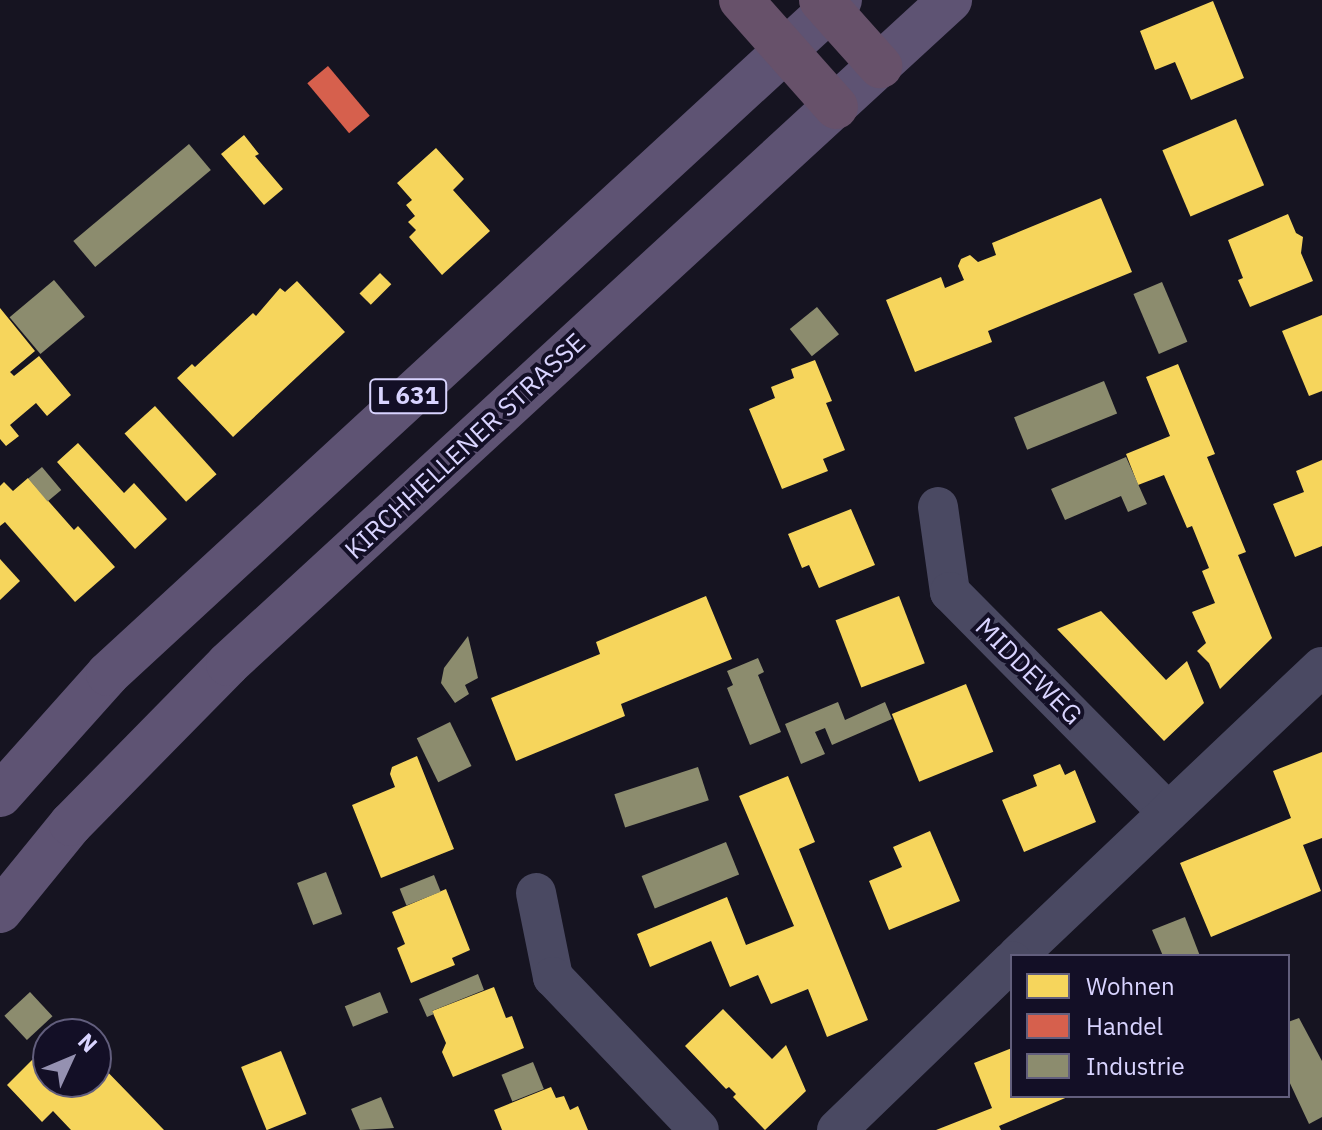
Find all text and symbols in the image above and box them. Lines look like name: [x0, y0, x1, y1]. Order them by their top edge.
street label: KIRCHHELLENER STRASSE: [338, 327, 592, 565]
road number: L 631: [368, 376, 448, 416]
street label: MIDDEWEG: [969, 611, 1089, 731]
legend: [1010, 954, 1290, 1098]
text: Wohnen: [1086, 970, 1175, 1002]
text: Handel: [1086, 1010, 1163, 1042]
north arrow: [32, 1018, 112, 1098]
text: N: [72, 1027, 104, 1058]
text: Industrie: [1086, 1050, 1185, 1082]

